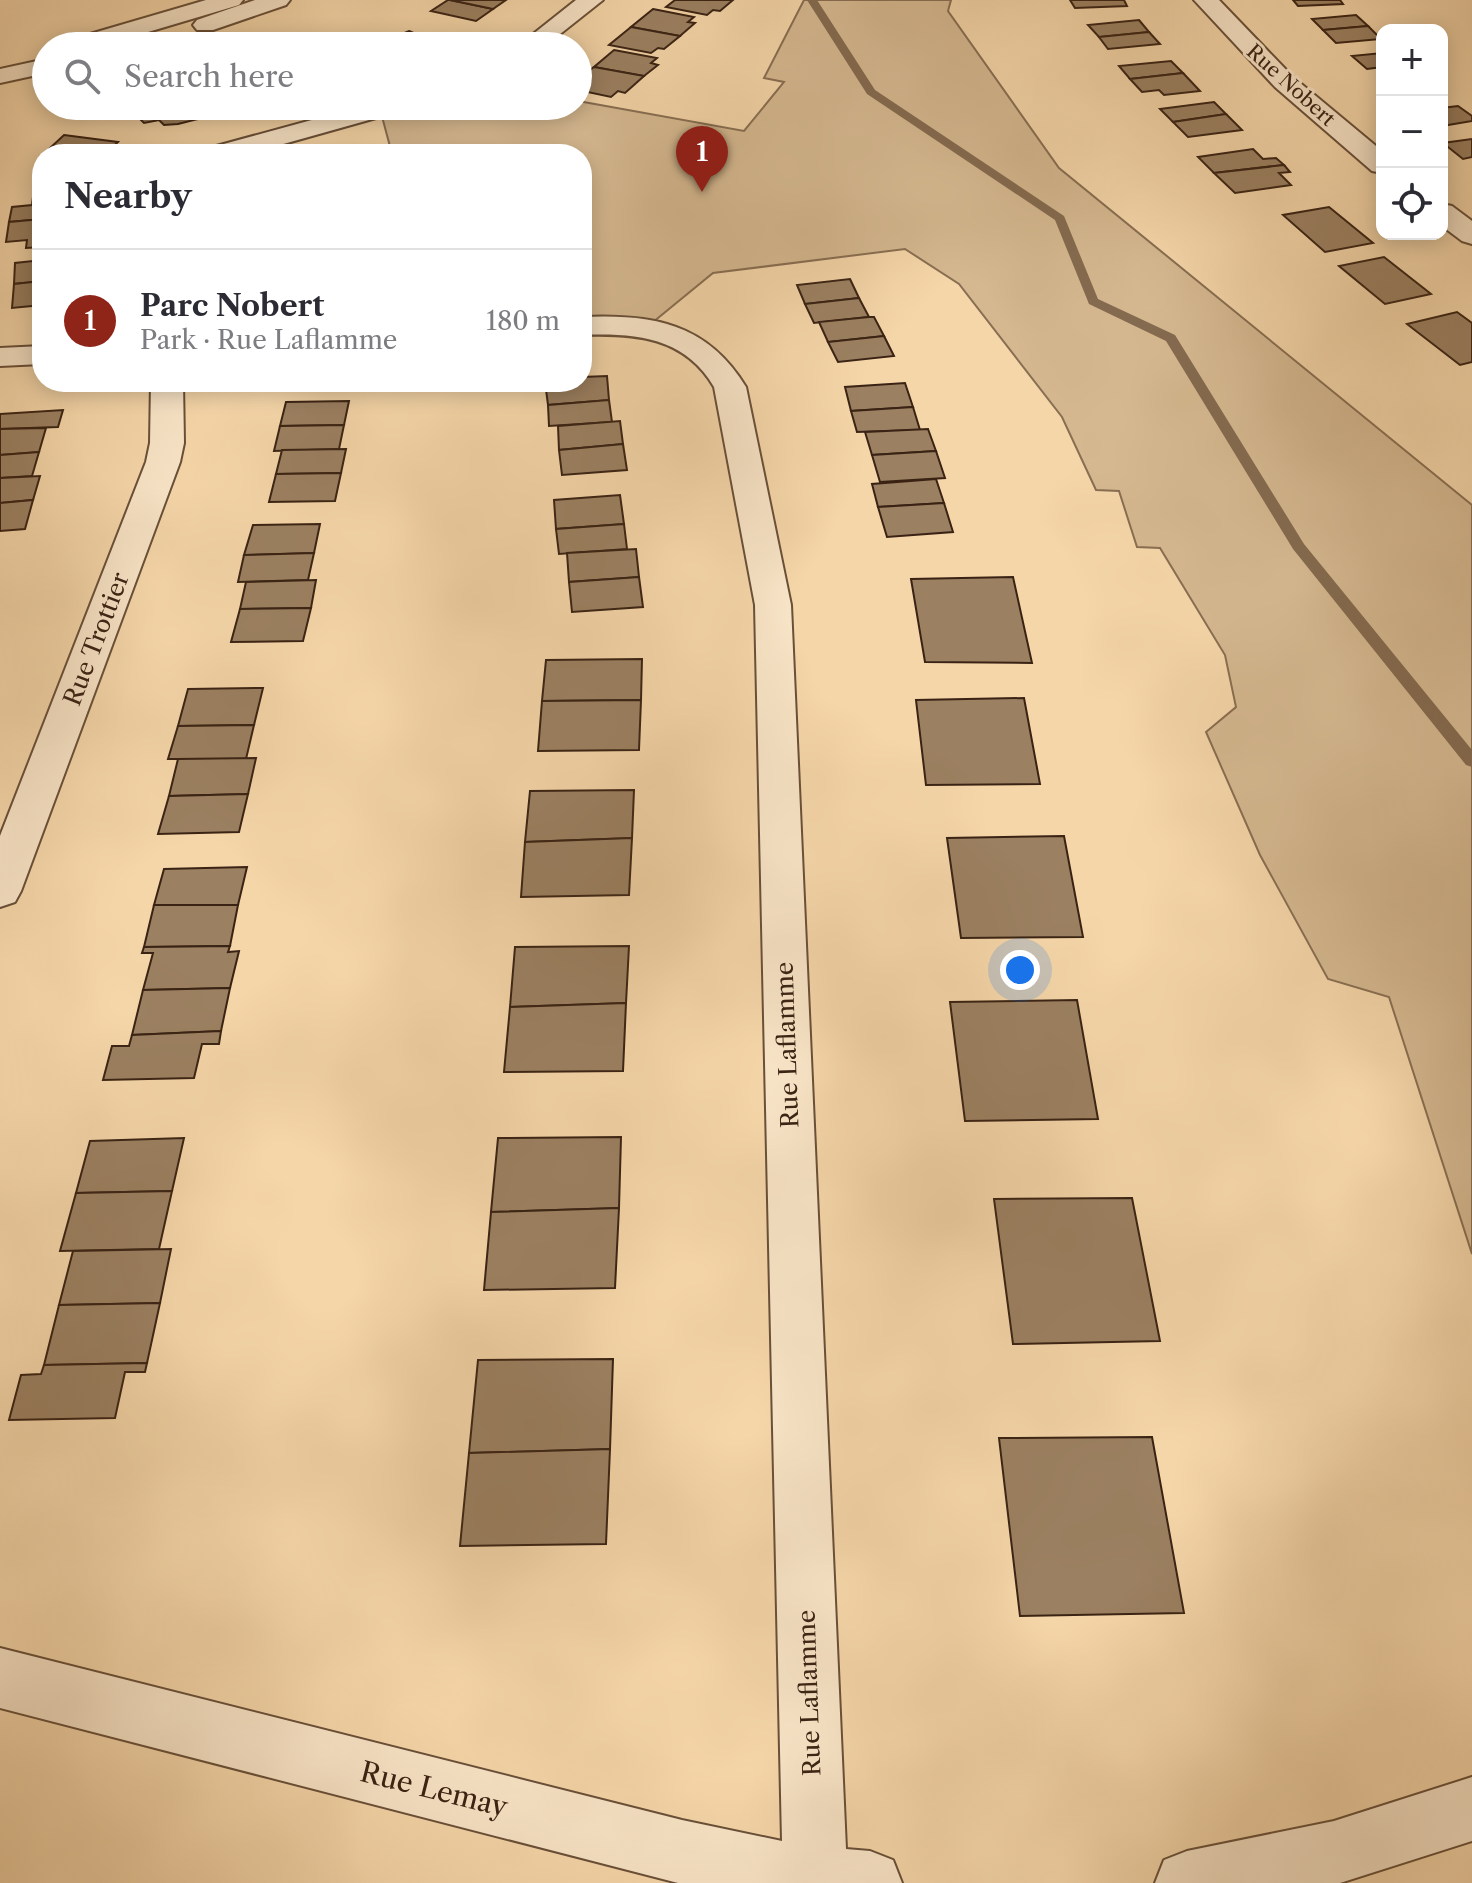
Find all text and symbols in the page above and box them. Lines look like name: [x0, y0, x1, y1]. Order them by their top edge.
map controls: [1376, 24, 1448, 240]
button: +: [1376, 24, 1448, 96]
search box: [32, 32, 592, 120]
street label: Rue Nobert: [1242, 39, 1340, 131]
icon: search: [60, 54, 104, 98]
text: Search here: [124, 58, 294, 95]
button: −: [1376, 96, 1448, 168]
pin: 1: [676, 126, 728, 192]
button: locate: [1376, 168, 1448, 240]
text: Nearby: [64, 175, 192, 217]
text: Parc Nobert: [140, 287, 324, 324]
text: 1: [84, 305, 96, 337]
text: 180 m: [486, 305, 560, 337]
text: Park · Rue Laflamme: [140, 324, 397, 356]
street label: Rue Trottier: [57, 568, 135, 710]
your location: [1000, 950, 1040, 990]
street label: Rue Laflamme: [770, 961, 804, 1129]
street label: Rue Laflamme: [792, 1609, 826, 1777]
street label: Rue Lemay: [357, 1754, 512, 1824]

